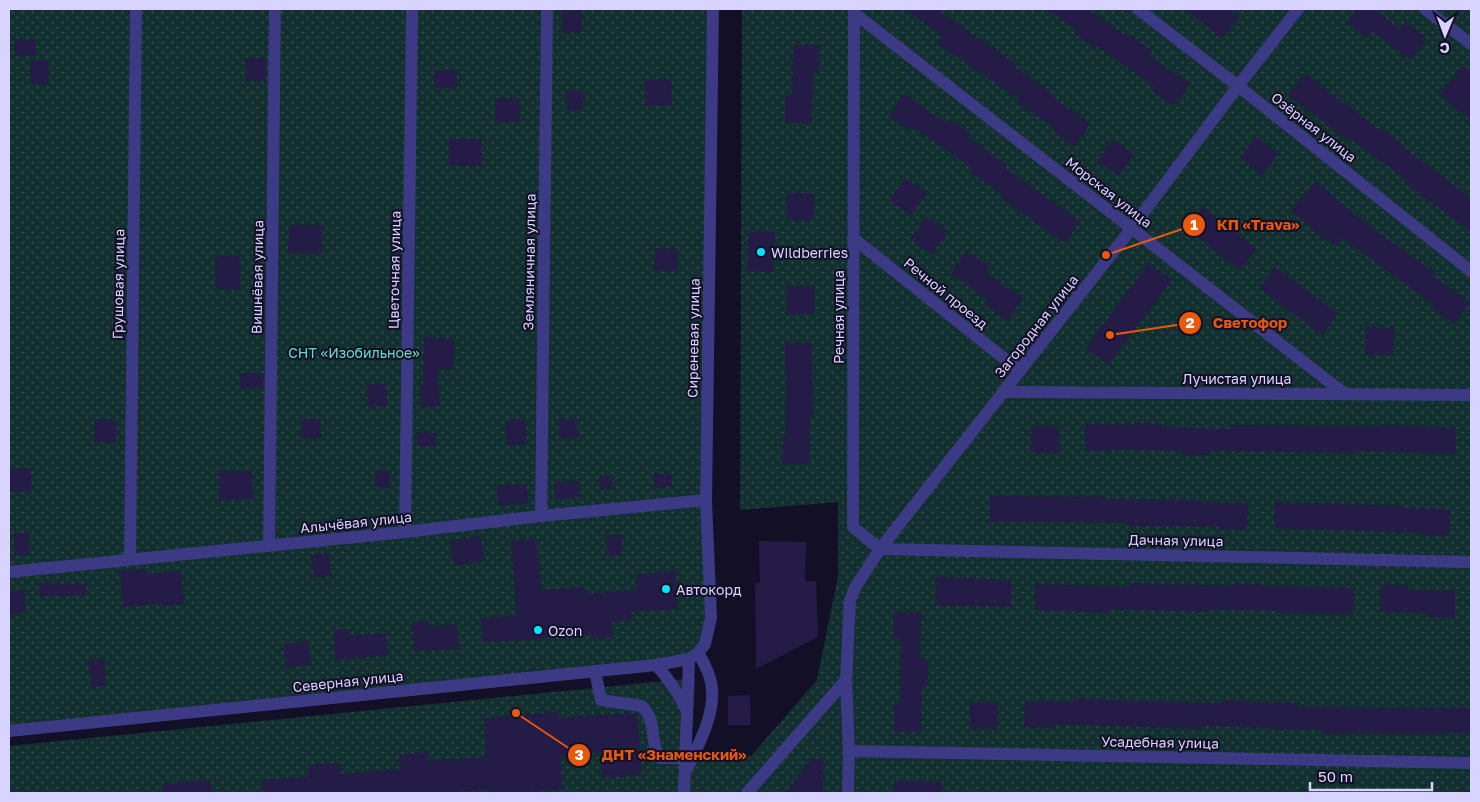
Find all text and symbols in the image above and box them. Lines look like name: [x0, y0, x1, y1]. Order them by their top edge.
north arrow: [1420, 10, 1470, 60]
text: С: [1440, 40, 1450, 57]
street label: Озёрная улица: [1268, 88, 1360, 166]
street label: Морская улица: [1062, 153, 1156, 231]
street label: Земляничная улица: [519, 193, 539, 331]
callout: КП «Trava»: [1182, 210, 1309, 240]
street label: Цветочная улица: [384, 211, 404, 329]
text: 1: [1190, 215, 1198, 233]
text: КП «Trava»: [1217, 215, 1299, 233]
street label: Вишнёвая улица: [248, 220, 266, 334]
street label: Грушовая улица: [109, 229, 127, 339]
place label: Wildberries: [771, 244, 848, 261]
marker: Wildberries: [755, 246, 767, 258]
street label: Речной проезд: [901, 254, 992, 332]
street label: Речная улица: [830, 270, 847, 364]
street label: Загородная улица: [991, 271, 1081, 381]
street label: Сиреневая улица: [683, 278, 703, 398]
callout: Светофор: [1177, 308, 1297, 338]
text: 2: [1185, 313, 1195, 331]
text: Светофор: [1213, 313, 1287, 331]
park label: СНТ «Изобильное»: [288, 344, 420, 361]
street label: Лучистая улица: [1183, 370, 1291, 387]
street label: Алычёвая улица: [299, 508, 413, 536]
street label: Дачная улица: [1128, 531, 1224, 549]
place label: Автокорд: [676, 581, 742, 598]
marker: Автокорд: [660, 583, 672, 595]
place label: Ozon: [548, 622, 582, 639]
marker: Ozon: [532, 624, 544, 636]
street label: Северная улица: [292, 667, 404, 695]
street label: Усадебная улица: [1101, 732, 1219, 752]
callout: ДНТ «Знаменский»: [567, 740, 756, 770]
text: 3: [574, 745, 584, 763]
text: ДНТ «Знаменский»: [602, 745, 746, 763]
scale bar: [1310, 760, 1432, 792]
text: 50 m: [1318, 767, 1353, 785]

